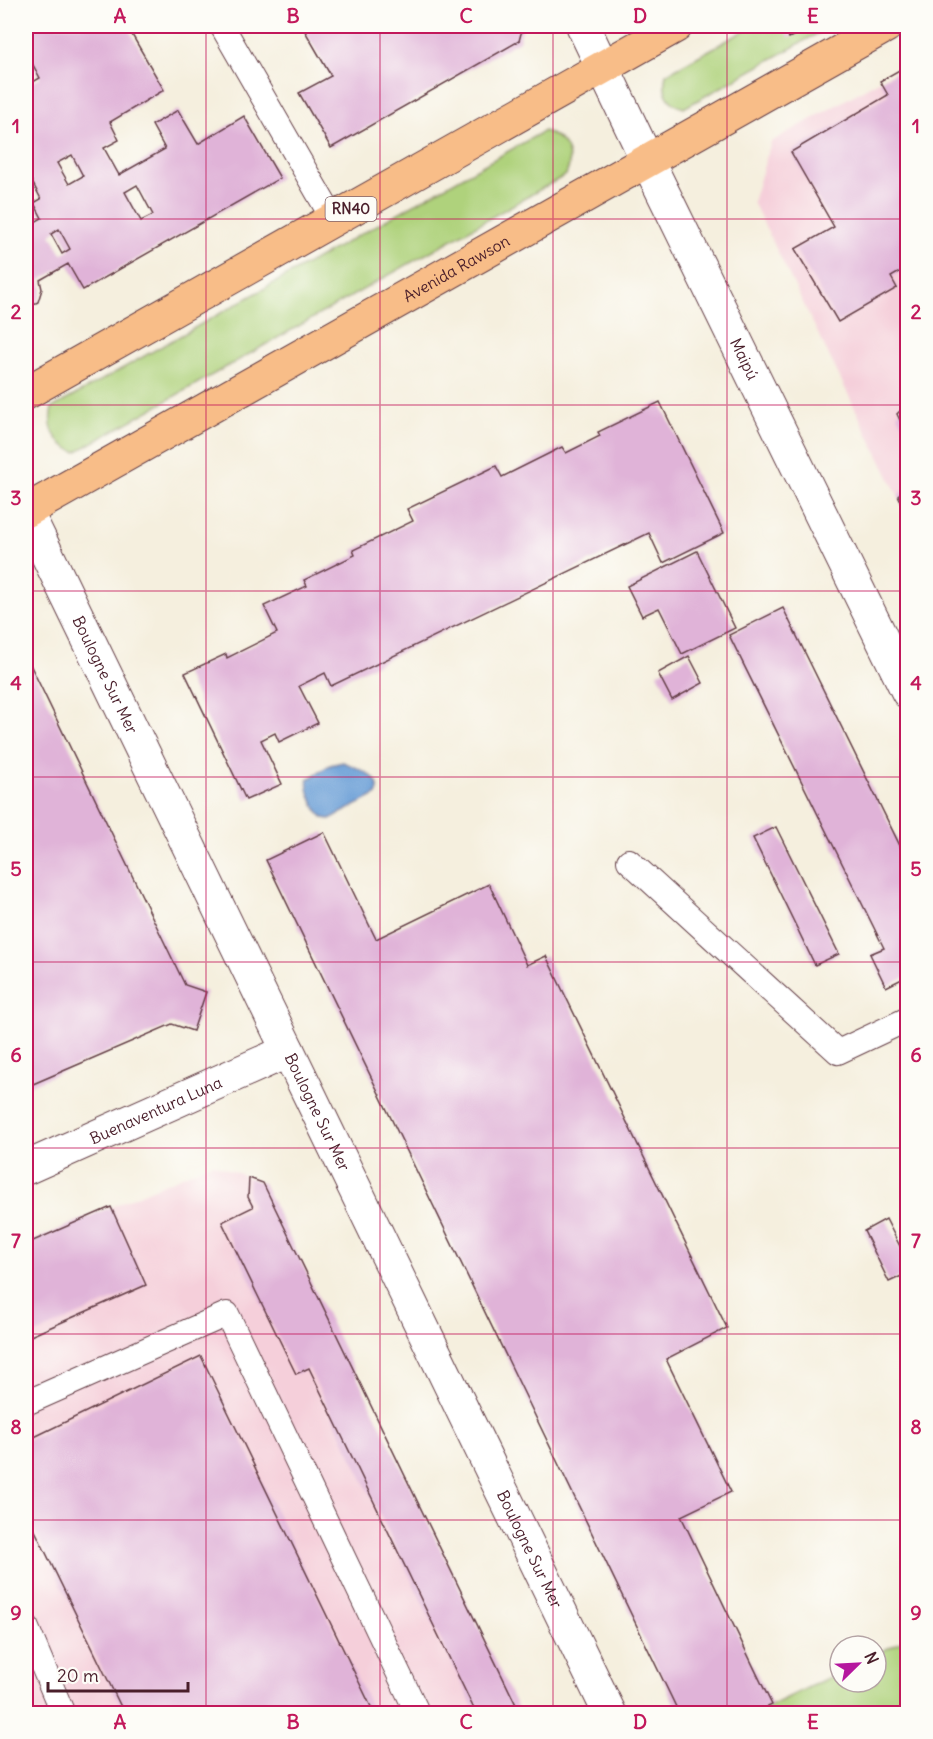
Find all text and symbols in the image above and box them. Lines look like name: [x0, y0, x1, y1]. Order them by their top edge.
text: A: [114, 3, 127, 28]
text: B: [286, 3, 300, 28]
text: C: [459, 3, 473, 28]
text: D: [633, 3, 647, 28]
text: E: [807, 3, 819, 28]
text: 1: [12, 113, 20, 138]
text: 1: [912, 113, 920, 138]
road number: RN40: [326, 197, 376, 221]
street label: Avenida Rawson: [399, 230, 513, 306]
text: 2: [11, 299, 22, 324]
text: 2: [911, 299, 922, 324]
street label: Maipú: [726, 335, 763, 383]
text: 3: [10, 485, 22, 510]
text: 3: [910, 485, 922, 510]
street label: Boulogne Sur Mer: [68, 612, 143, 737]
text: 4: [10, 670, 22, 695]
text: 4: [910, 670, 922, 695]
text: 5: [10, 856, 22, 881]
text: 5: [910, 856, 922, 881]
text: 6: [10, 1042, 22, 1067]
text: 6: [910, 1042, 922, 1067]
street label: Boulogne Sur Mer: [281, 1050, 355, 1175]
street label: Buenaventura Luna: [86, 1072, 225, 1148]
text: 7: [11, 1228, 21, 1253]
text: 7: [911, 1228, 921, 1253]
text: 8: [10, 1414, 22, 1439]
text: 8: [910, 1414, 922, 1439]
street label: Boulogne Sur Mer: [493, 1487, 567, 1612]
text: 9: [10, 1600, 22, 1625]
text: 9: [910, 1600, 922, 1625]
north arrow: [828, 1634, 888, 1694]
text: N: [860, 1649, 883, 1667]
scale bar: [48, 1655, 188, 1693]
text: 20 m: [57, 1664, 99, 1687]
text: A: [114, 1709, 127, 1734]
text: B: [286, 1709, 300, 1734]
text: C: [459, 1709, 473, 1734]
text: D: [633, 1709, 647, 1734]
text: E: [807, 1709, 819, 1734]

